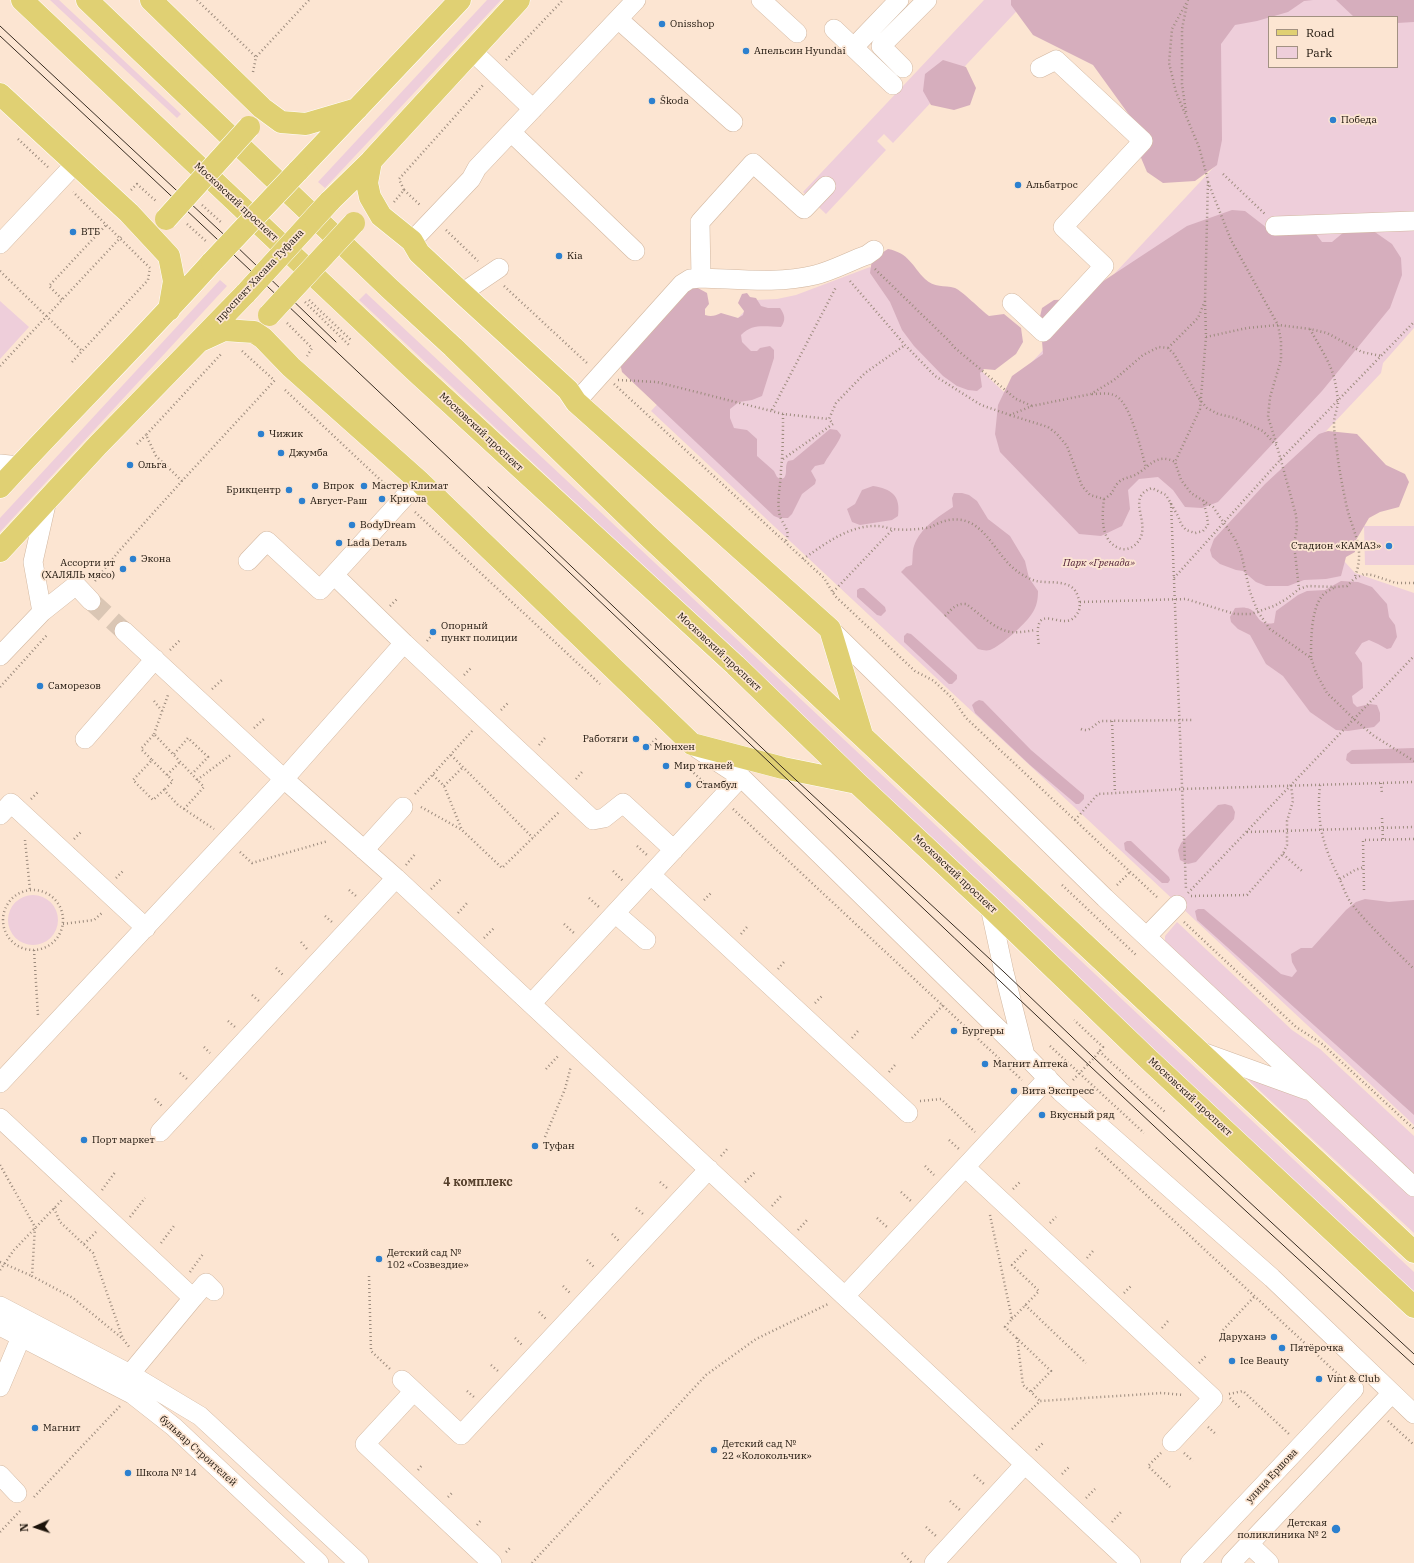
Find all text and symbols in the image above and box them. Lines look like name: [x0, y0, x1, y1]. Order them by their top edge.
legend: [1268, 16, 1398, 68]
place label: Onisshop: [670, 18, 714, 30]
marker: Onisshop: [657, 19, 667, 29]
text: Road: [1306, 25, 1335, 40]
place label: Апельсин Hyundai: [754, 45, 846, 57]
text: Park: [1306, 45, 1332, 60]
marker: Апельсин Hyundai: [741, 46, 751, 56]
place label: Škoda: [660, 95, 689, 107]
marker: Škoda: [647, 96, 657, 106]
place label: Победа: [1341, 114, 1377, 126]
marker: Победа: [1328, 115, 1338, 125]
street label: Московский проспект: [192, 160, 280, 244]
place label: Альбатрос: [1026, 179, 1078, 191]
marker: Альбатрос: [1013, 180, 1023, 190]
place label: ВТБ: [81, 226, 100, 238]
marker: ВТБ: [68, 227, 78, 237]
street label: проспект Хасана Туфана: [214, 227, 306, 325]
place label: Kia: [567, 250, 583, 262]
marker: Kia: [554, 251, 564, 261]
street label: Московский проспект: [437, 390, 525, 474]
place label: Чижик: [269, 428, 303, 440]
marker: Чижик: [256, 429, 266, 439]
place label: Джумба: [289, 447, 328, 459]
marker: Джумба: [276, 448, 286, 458]
place label: Ольга: [138, 459, 167, 471]
marker: Ольга: [125, 460, 135, 470]
place label: Впрок: [323, 480, 354, 492]
place label: Мастер Климат: [372, 480, 448, 492]
marker: Впрок: [310, 481, 320, 491]
marker: Мастер Климат: [359, 481, 369, 491]
place label: Брикцентр: [226, 484, 281, 496]
marker: Брикцентр: [284, 485, 294, 495]
place label: Криола: [390, 493, 427, 505]
marker: Криола: [377, 494, 387, 504]
place label: Август-Раш: [310, 495, 367, 507]
marker: Август-Раш: [297, 496, 307, 506]
place label: BodyDream: [360, 519, 416, 531]
marker: BodyDream: [347, 520, 357, 530]
place label: Lada Dеталь: [347, 537, 407, 549]
marker: Lada Dеталь: [334, 538, 344, 548]
place label: Стадион «КАМАЗ»: [1291, 540, 1381, 552]
marker: Стадион «КАМАЗ»: [1384, 541, 1394, 551]
place label: Экона: [141, 553, 171, 565]
marker: Экона: [128, 554, 138, 564]
place label: Ассорти ит (ХАЛЯЛЬ мясо): [42, 557, 115, 580]
park label: Парк «Гренада»: [1063, 557, 1135, 569]
marker: Ассорти ит (ХАЛЯЛЬ мясо): [118, 564, 128, 574]
street label: Московский проспект: [675, 610, 763, 694]
place label: Опорный пункт полиции: [441, 620, 518, 644]
marker: Опорный пункт полиции: [428, 627, 438, 637]
place label: Саморезов: [48, 680, 101, 692]
marker: Саморезов: [35, 681, 45, 691]
place label: Работяги: [583, 733, 628, 745]
marker: Работяги: [631, 734, 641, 744]
place label: Мюнхен: [654, 741, 695, 753]
marker: Мюнхен: [641, 742, 651, 752]
place label: Мир тканей: [674, 760, 733, 772]
marker: Мир тканей: [661, 761, 671, 771]
place label: Стамбул: [696, 779, 737, 791]
marker: Стамбул: [683, 780, 693, 790]
street label: Московский проспект: [911, 832, 999, 916]
place label: Бургеры: [962, 1025, 1004, 1037]
marker: Бургеры: [949, 1026, 959, 1036]
street label: Московский проспект: [1146, 1055, 1234, 1139]
place label: Магнит Аптека: [993, 1058, 1068, 1070]
marker: Магнит Аптека: [980, 1059, 990, 1069]
place label: Вита Экспресс: [1022, 1085, 1094, 1097]
marker: Вита Экспресс: [1009, 1086, 1019, 1096]
place label: Вкусный ряд: [1050, 1109, 1115, 1121]
marker: Вкусный ряд: [1037, 1110, 1047, 1120]
place label: Порт маркет: [92, 1134, 155, 1146]
marker: Порт маркет: [79, 1135, 89, 1145]
place label: Туфан: [543, 1140, 575, 1152]
marker: Туфан: [530, 1141, 540, 1151]
district label: 4 комплекс: [443, 1176, 513, 1190]
place label: Детский сад № 102 «Созвездие»: [387, 1247, 469, 1270]
marker: Детский сад № 102 «Созвездие»: [374, 1254, 384, 1264]
place label: Даруханэ: [1219, 1331, 1266, 1343]
marker: Даруханэ: [1269, 1332, 1279, 1342]
place label: Пятёрочка: [1290, 1342, 1343, 1354]
marker: Пятёрочка: [1277, 1343, 1287, 1353]
place label: Ice Beauty: [1240, 1355, 1289, 1367]
marker: Ice Beauty: [1227, 1356, 1237, 1366]
place label: Vint & Club: [1327, 1373, 1380, 1385]
marker: Vint & Club: [1314, 1374, 1324, 1384]
street label: бульвар Строителей: [157, 1413, 239, 1489]
place label: Магнит: [43, 1422, 80, 1434]
marker: Магнит: [30, 1423, 40, 1433]
place label: Детский сад № 22 «Колокольчик»: [722, 1438, 812, 1462]
marker: Детский сад № 22 «Колокольчик»: [709, 1445, 719, 1455]
street label: улица Ершова: [1244, 1446, 1300, 1506]
place label: Школа № 14: [136, 1467, 197, 1479]
marker: Школа № 14: [123, 1468, 133, 1478]
north arrow: [16, 1507, 56, 1547]
place label: Детская поликлиника № 2: [1237, 1517, 1327, 1540]
text: N: [17, 1523, 31, 1532]
marker: Детская поликлиника № 2: [1330, 1523, 1342, 1535]

